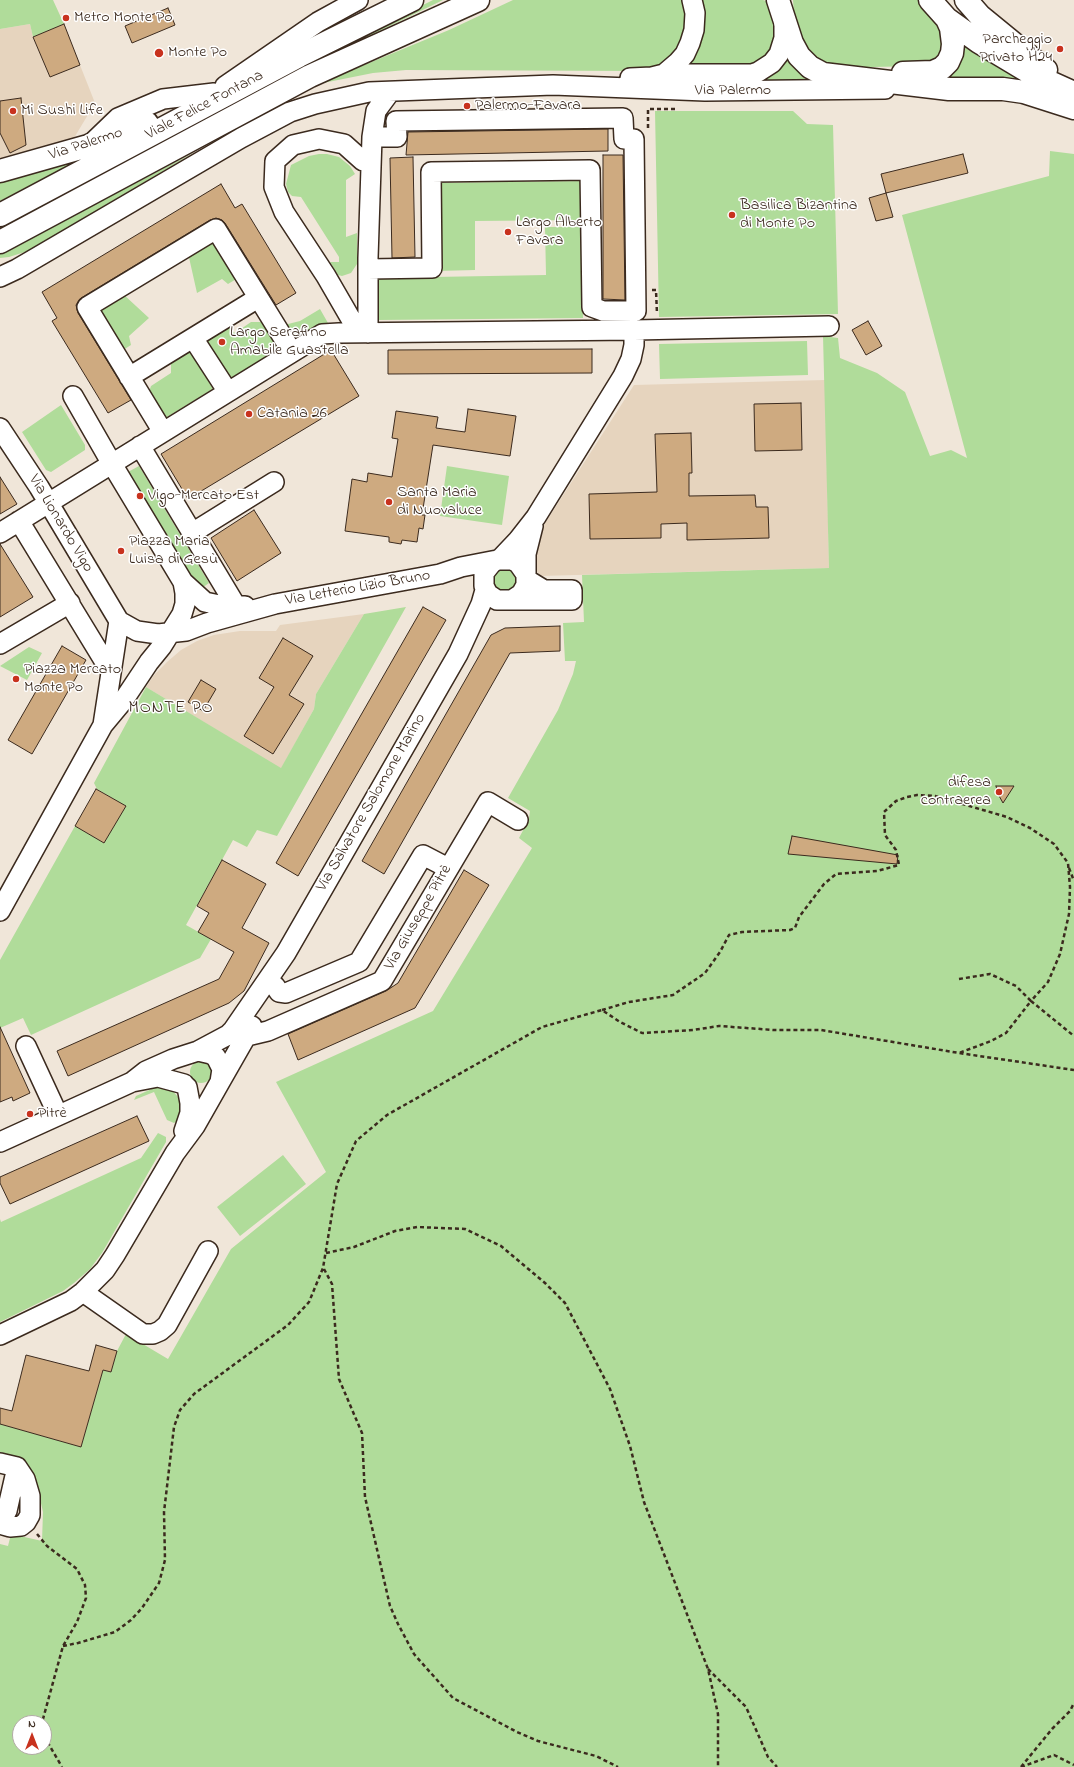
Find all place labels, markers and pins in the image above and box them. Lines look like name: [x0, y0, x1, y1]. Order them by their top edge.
place label: Metro Monte Po: [74, 8, 173, 28]
marker: Metro Monte Po: [61, 13, 71, 23]
place label: Parcheggio Privato H24: [980, 30, 1052, 68]
place label: Monte Po: [168, 43, 227, 63]
marker: Parcheggio Privato H24: [1055, 44, 1065, 54]
marker: Monte Po: [153, 47, 165, 59]
place label: Palermo-Favara: [475, 96, 581, 116]
place label: Mi Sushi Life: [21, 101, 103, 121]
marker: Palermo-Favara: [462, 101, 472, 111]
marker: Mi Sushi Life: [8, 106, 18, 116]
place label: Basilica Bizantina di Monte Po: [740, 196, 857, 234]
marker: Basilica Bizantina di Monte Po: [727, 210, 737, 220]
place label: Largo Alberto Favara: [516, 213, 602, 251]
marker: Largo Alberto Favara: [503, 227, 513, 237]
place label: Largo Serafino Amabile Guastella: [230, 323, 349, 361]
marker: Largo Serafino Amabile Guastella: [217, 337, 227, 347]
place label: Catania 26: [257, 404, 327, 424]
marker: Catania 26: [244, 409, 254, 419]
place label: Santa Maria di Nuovaluce: [397, 483, 482, 521]
place label: Vigo-Mercato Est: [148, 486, 259, 506]
marker: Vigo-Mercato Est: [135, 491, 145, 501]
marker: Santa Maria di Nuovaluce: [384, 497, 394, 507]
place label: Piazza Maria Luisa di Gesù: [129, 532, 218, 570]
marker: Piazza Maria Luisa di Gesù: [116, 546, 126, 556]
place label: Piazza Mercato Monte Po: [24, 660, 121, 698]
marker: Piazza Mercato Monte Po: [11, 674, 21, 684]
place label: difesa contraerea: [921, 773, 991, 811]
marker: difesa contraerea: [994, 787, 1004, 797]
place label: Pitrè: [38, 1104, 67, 1124]
marker: Pitrè: [25, 1109, 35, 1119]

